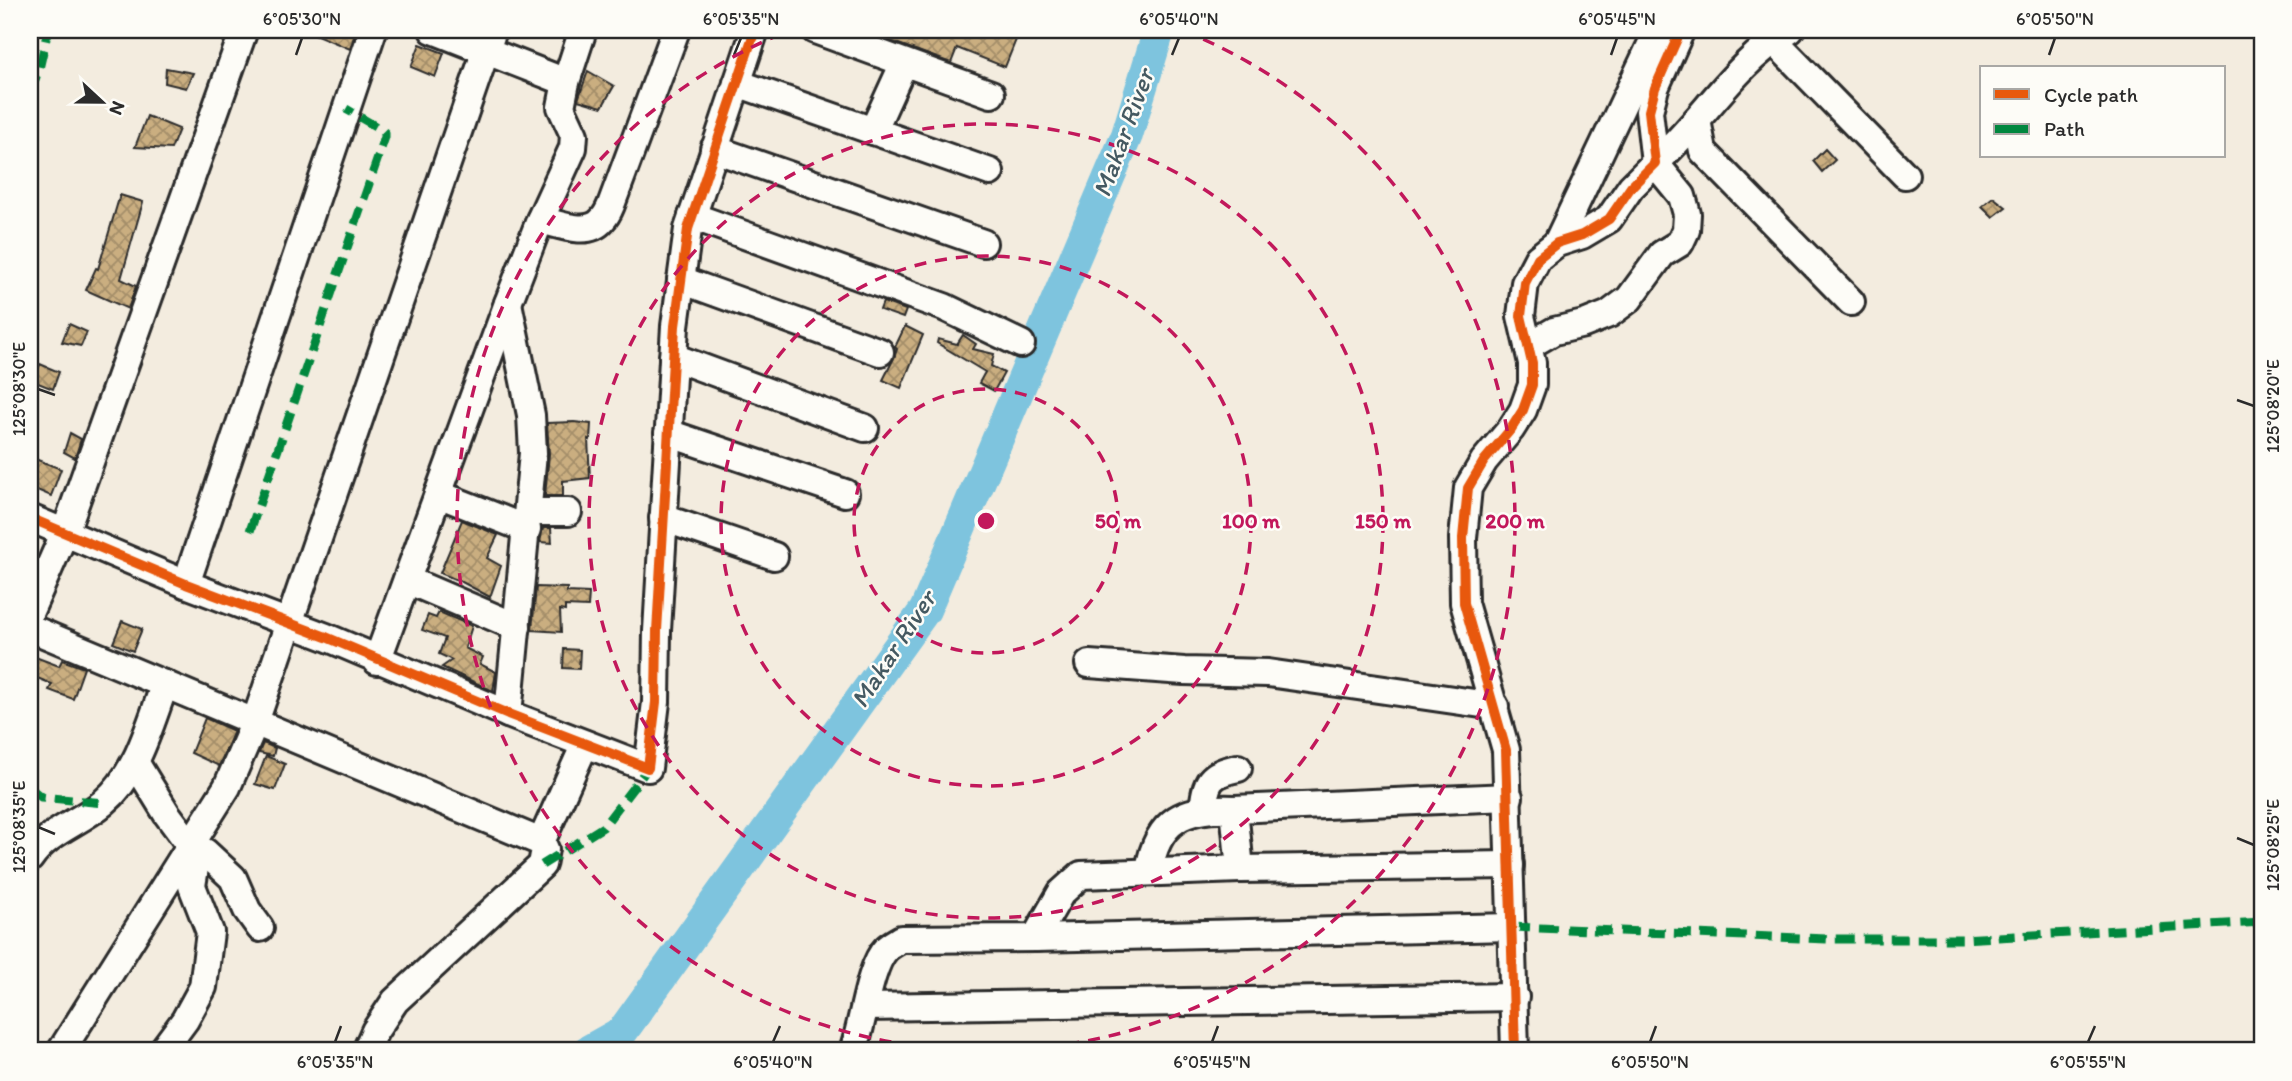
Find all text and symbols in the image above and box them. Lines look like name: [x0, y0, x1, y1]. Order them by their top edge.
text: 6°05'30"N: [263, 8, 341, 30]
text: 6°05'35"N: [703, 8, 779, 30]
text: 6°05'40"N: [1139, 8, 1219, 30]
text: 6°05'45"N: [1578, 8, 1656, 30]
text: 6°05'50"N: [2016, 8, 2094, 30]
water label: Makar River: [1085, 62, 1162, 201]
north arrow: [66, 66, 136, 136]
legend: [1980, 66, 2226, 158]
text: Cycle path: [2044, 82, 2138, 107]
text: N: [104, 98, 130, 118]
text: Path: [2044, 116, 2085, 141]
text: 125°08'30"E: [8, 342, 30, 436]
text: 125°08'20"E: [2262, 359, 2284, 453]
text: 50 m: [1095, 508, 1142, 533]
text: 100 m: [1222, 508, 1280, 533]
text: 150 m: [1355, 508, 1411, 533]
text: 200 m: [1485, 508, 1545, 533]
centre of rings: [974, 509, 998, 533]
water label: Makar River: [843, 582, 944, 714]
text: 125°08'35"E: [8, 781, 30, 873]
text: 125°08'25"E: [2262, 799, 2284, 891]
text: 6°05'35"N: [297, 1051, 373, 1073]
text: 6°05'40"N: [733, 1051, 813, 1073]
text: 6°05'45"N: [1173, 1051, 1251, 1073]
text: 6°05'50"N: [1611, 1051, 1689, 1073]
text: 6°05'55"N: [2050, 1051, 2126, 1073]

